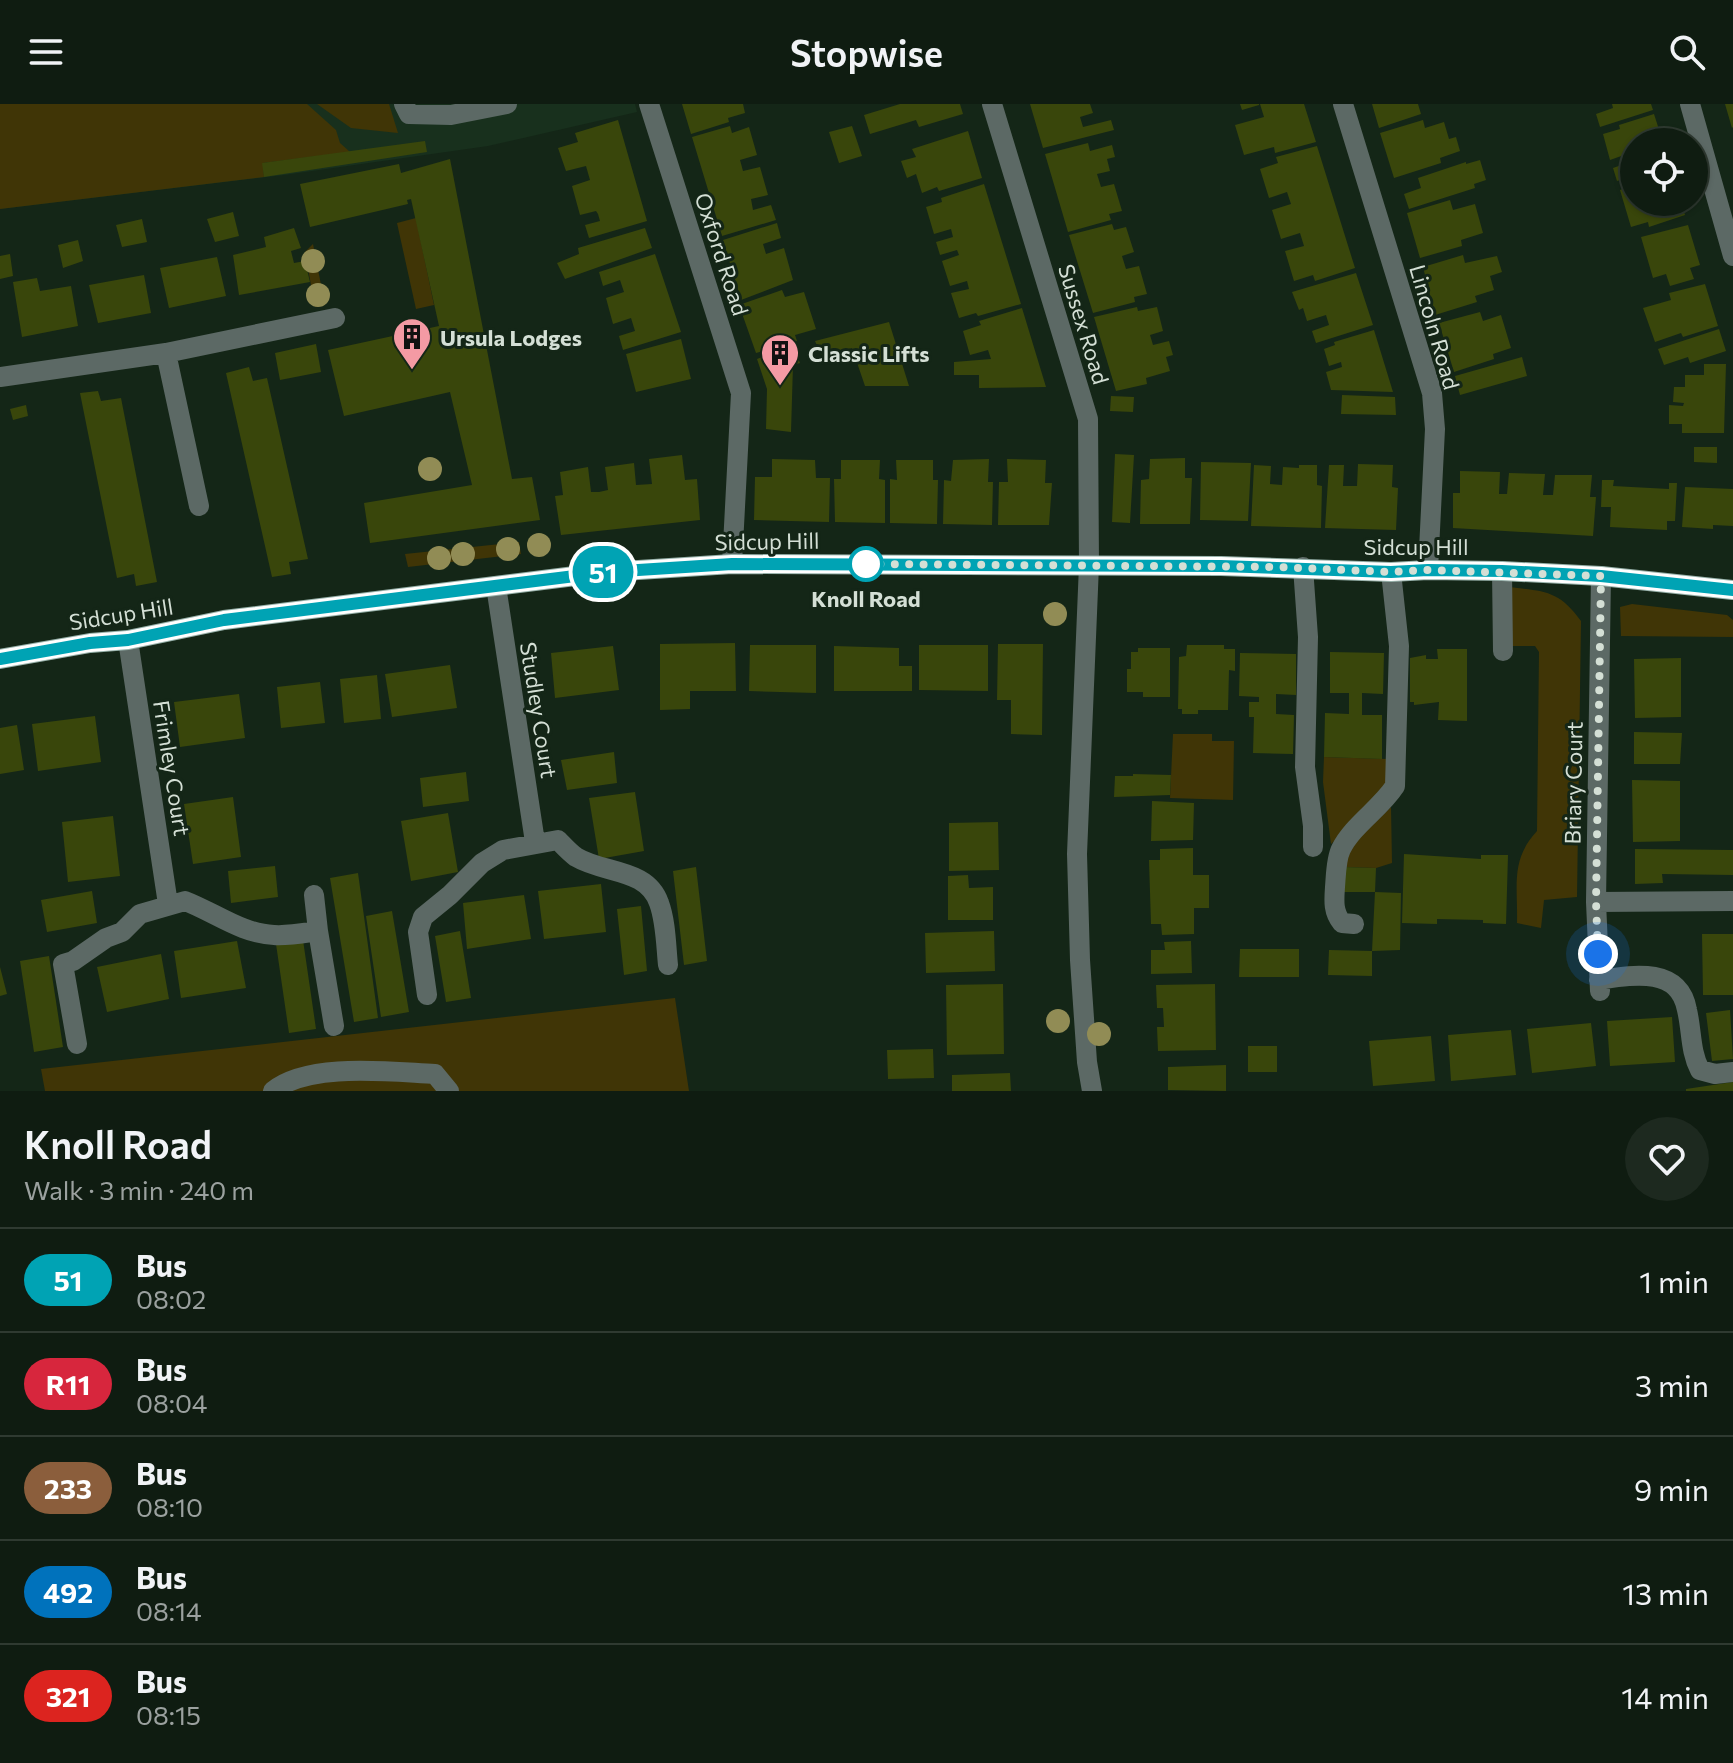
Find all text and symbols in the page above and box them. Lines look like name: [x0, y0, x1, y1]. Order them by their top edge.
icon: menu: [24, 30, 68, 74]
text: Stopwise: [790, 30, 943, 74]
icon: search: [1665, 30, 1709, 74]
map controls: [1620, 128, 1708, 216]
button: locate: [1620, 128, 1708, 216]
street label: Oxford Road: [689, 189, 755, 319]
street label: Sussex Road: [1053, 261, 1115, 387]
street label: Lincoln Road: [1404, 261, 1466, 393]
building icon: Ursula Lodges: [391, 316, 433, 371]
place label: Ursula Lodges: [440, 324, 582, 351]
building icon: Classic Lifts: [759, 332, 801, 387]
place label: Classic Lifts: [808, 340, 930, 367]
street label: Sidcup Hill: [714, 527, 820, 555]
street label: Sidcup Hill: [1364, 533, 1468, 560]
line badge: 51: [567, 546, 639, 598]
marker: Knoll Road: [849, 547, 883, 581]
text: 51: [589, 555, 618, 589]
place label: Knoll Road: [811, 585, 921, 612]
street label: Sidcup Hill: [67, 592, 175, 636]
street label: Studley Court: [515, 640, 563, 780]
street label: Frimley Court: [148, 698, 196, 838]
street label: Briary Court: [1558, 721, 1588, 845]
your location: [1578, 934, 1618, 974]
button: heart: [1625, 1117, 1709, 1201]
text: Knoll Road: [24, 1120, 212, 1167]
text: Walk · 3 min · 240 m: [24, 1174, 254, 1205]
text: Bus: [136, 1246, 187, 1283]
text: 1 min: [1639, 1262, 1709, 1299]
text: 51: [54, 1263, 83, 1297]
text: 08:02: [136, 1283, 206, 1314]
text: Bus: [136, 1350, 187, 1387]
text: 3 min: [1635, 1366, 1709, 1403]
text: R11: [46, 1367, 90, 1401]
text: 08:04: [136, 1387, 207, 1418]
text: Bus: [136, 1454, 187, 1491]
text: 9 min: [1634, 1470, 1709, 1507]
text: 233: [44, 1471, 92, 1505]
text: 08:10: [136, 1491, 203, 1522]
text: Bus: [136, 1558, 187, 1595]
text: 13 min: [1622, 1574, 1709, 1611]
text: 492: [43, 1575, 93, 1609]
text: 08:14: [136, 1595, 202, 1626]
text: Bus: [136, 1662, 187, 1699]
text: 14 min: [1621, 1678, 1709, 1715]
text: 321: [46, 1679, 90, 1713]
text: 08:15: [136, 1699, 201, 1730]

